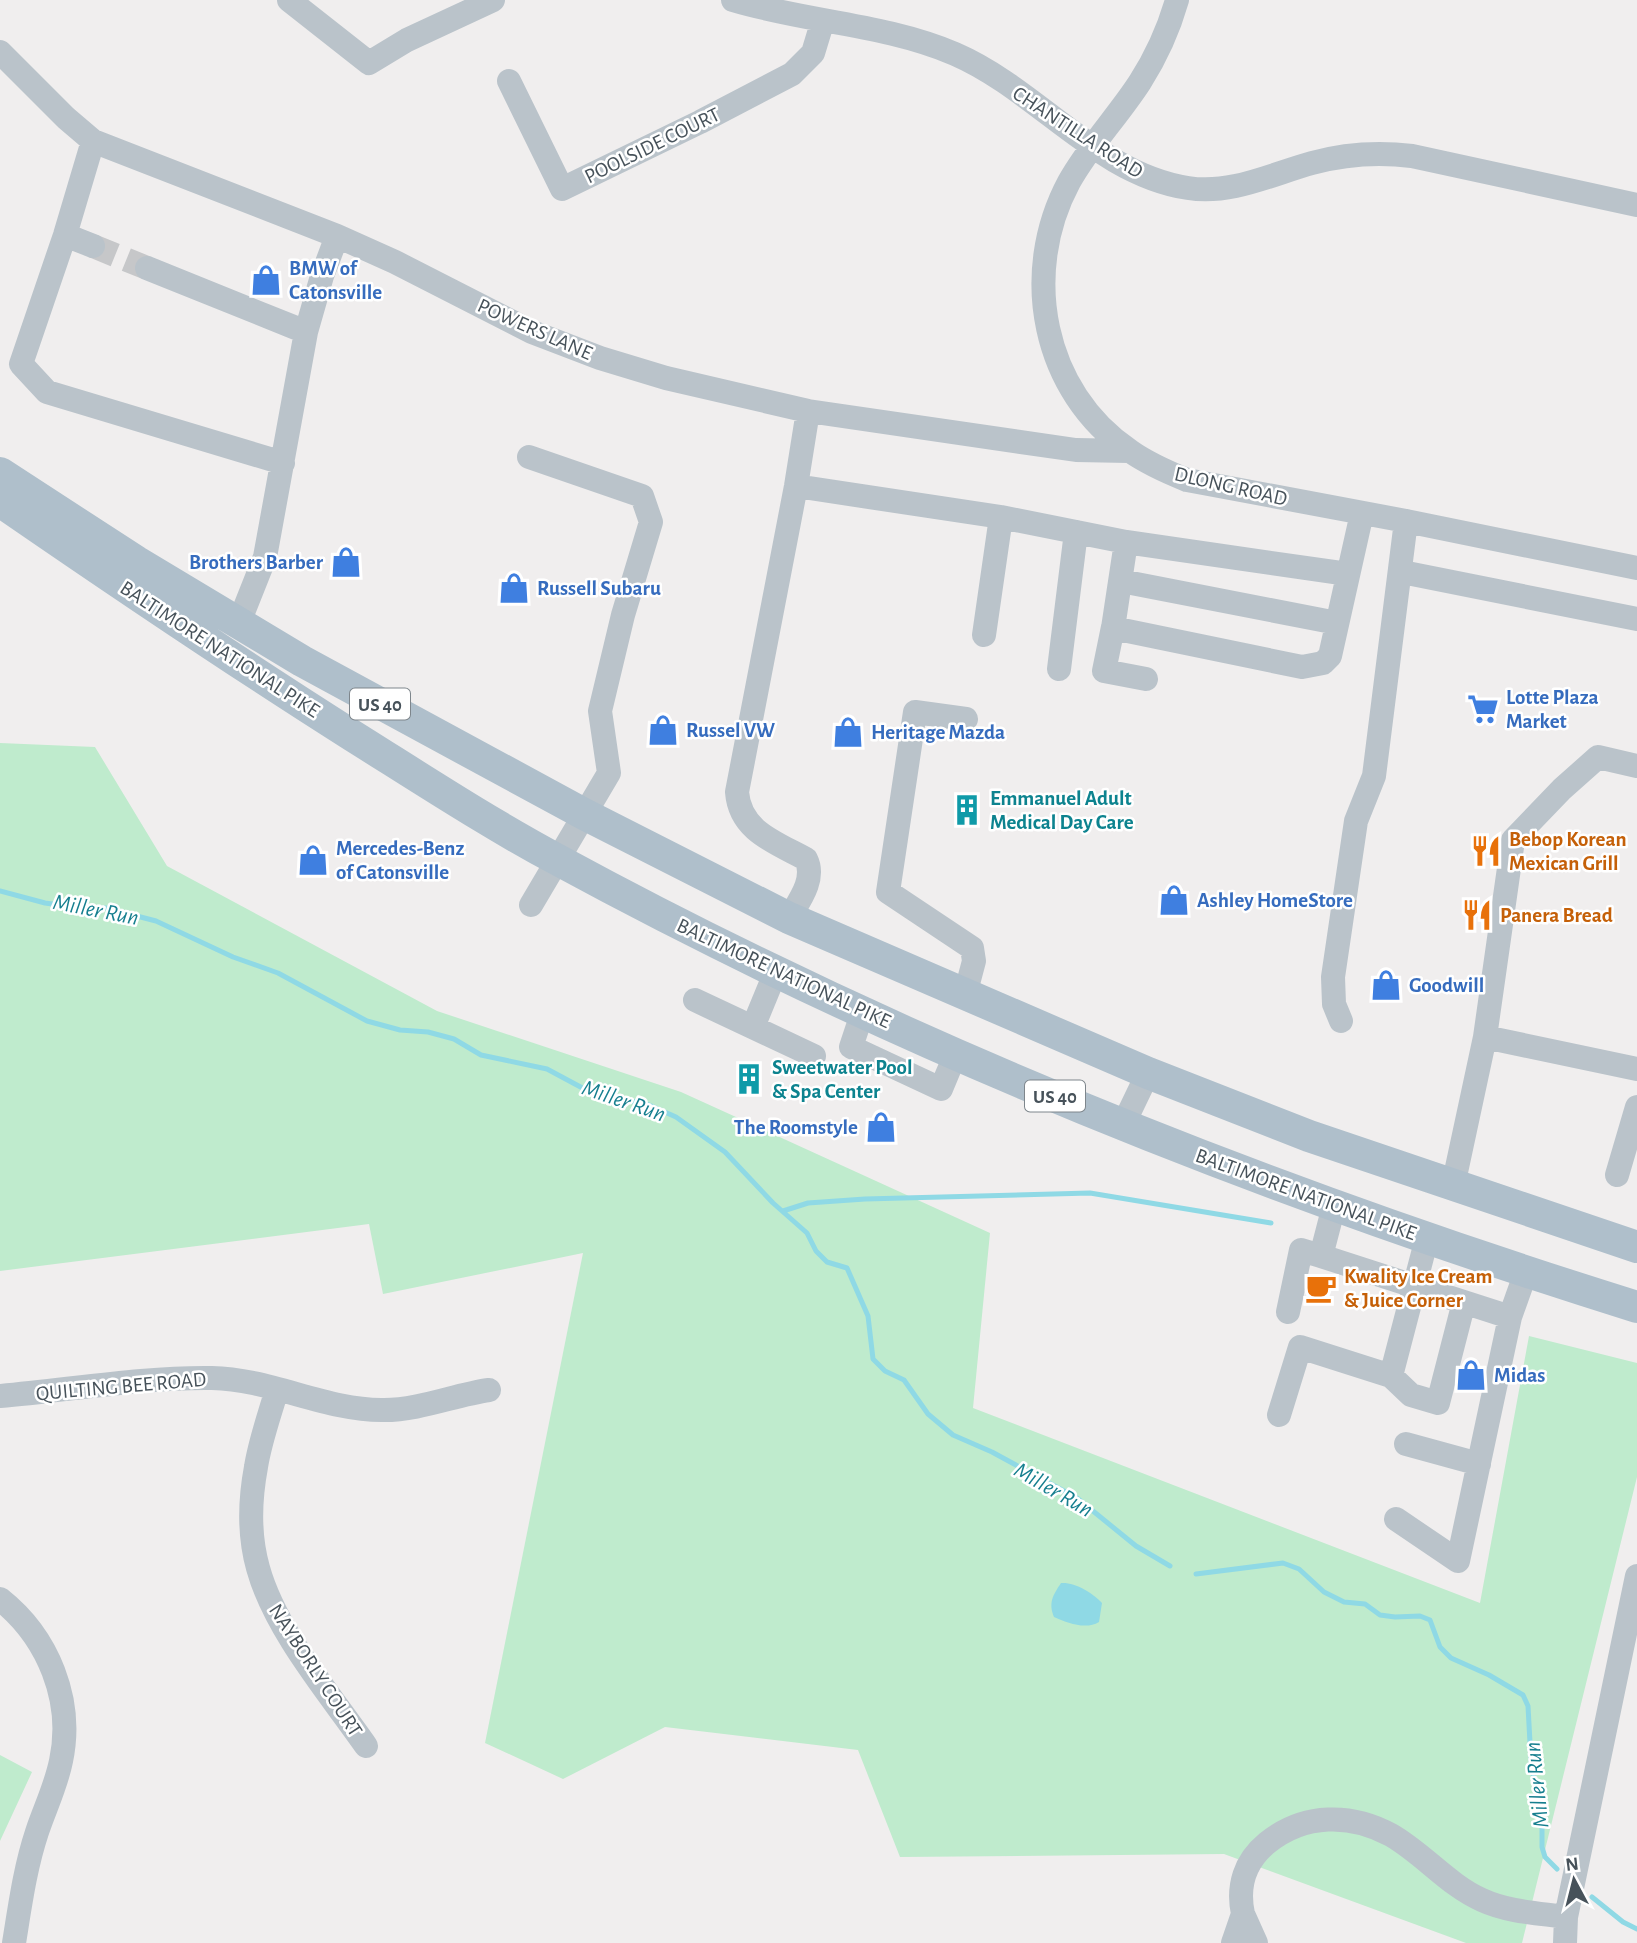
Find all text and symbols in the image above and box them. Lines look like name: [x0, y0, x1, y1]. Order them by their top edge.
street label: CHANTILLA ROAD: [1009, 83, 1147, 182]
street label: POOLSIDE COURT: [581, 104, 723, 187]
place label: BMW of Catonsville: [289, 258, 382, 303]
shop icon: BMW of Catonsville: [249, 263, 283, 297]
street label: POWERS LANE: [474, 295, 595, 364]
street label: DLONG ROAD: [1172, 463, 1289, 510]
shop icon: Brothers Barber: [329, 545, 363, 579]
place label: Brothers Barber: [189, 552, 324, 573]
shop icon: Russell Subaru: [497, 571, 531, 605]
street label: BALTIMORE NATIONAL PIKE: [116, 577, 323, 722]
place label: Russell Subaru: [537, 578, 661, 599]
place label: Lotte Plaza Market: [1506, 687, 1599, 732]
road number: US 40: [350, 688, 410, 720]
supermarket icon: Lotte Plaza Market: [1466, 692, 1500, 726]
shop icon: Russel VW: [646, 713, 680, 747]
shop icon: Heritage Mazda: [831, 715, 865, 749]
place label: Russel VW: [686, 720, 775, 741]
place label: Heritage Mazda: [871, 722, 1005, 743]
place label: Emmanuel Adult Medical Day Care: [990, 788, 1134, 833]
building icon: Emmanuel Adult Medical Day Care: [950, 793, 984, 827]
place label: Bebop Korean Mexican Grill: [1509, 829, 1627, 874]
restaurant icon: Bebop Korean Mexican Grill: [1469, 834, 1503, 868]
place label: Mercedes-Benz of Catonsville: [336, 838, 464, 883]
shop icon: Mercedes-Benz of Catonsville: [296, 843, 330, 877]
shop icon: Ashley HomeStore: [1157, 883, 1191, 917]
place label: Ashley HomeStore: [1197, 890, 1353, 911]
water label: Miller Run: [51, 891, 140, 930]
restaurant icon: Panera Bread: [1460, 898, 1494, 932]
place label: Panera Bread: [1500, 905, 1613, 926]
street label: BALTIMORE NATIONAL PIKE: [674, 915, 894, 1032]
shop icon: Goodwill: [1369, 968, 1403, 1002]
place label: Goodwill: [1409, 975, 1484, 996]
place label: Sweetwater Pool & Spa Center: [772, 1057, 912, 1102]
building icon: Sweetwater Pool & Spa Center: [732, 1062, 766, 1096]
water label: Miller Run: [579, 1076, 668, 1126]
road number: US 40: [1025, 1080, 1085, 1112]
shop icon: The Roomstyle: [864, 1110, 898, 1144]
place label: The Roomstyle: [734, 1117, 858, 1138]
street label: BALTIMORE NATIONAL PIKE: [1193, 1145, 1419, 1244]
place label: Kwality Ice Cream & Juice Corner: [1344, 1266, 1492, 1311]
cafe icon: Kwality Ice Cream & Juice Corner: [1304, 1271, 1338, 1305]
shop icon: Midas: [1454, 1358, 1488, 1392]
place label: Midas: [1494, 1365, 1545, 1386]
street label: QUILTING BEE ROAD: [35, 1369, 207, 1404]
water label: Miller Run: [1010, 1459, 1096, 1522]
street label: NAYBORLY COURT: [265, 1600, 366, 1740]
water label: Miller Run: [1522, 1741, 1553, 1829]
north arrow: [1539, 1845, 1609, 1915]
text: N: [1564, 1854, 1580, 1875]

